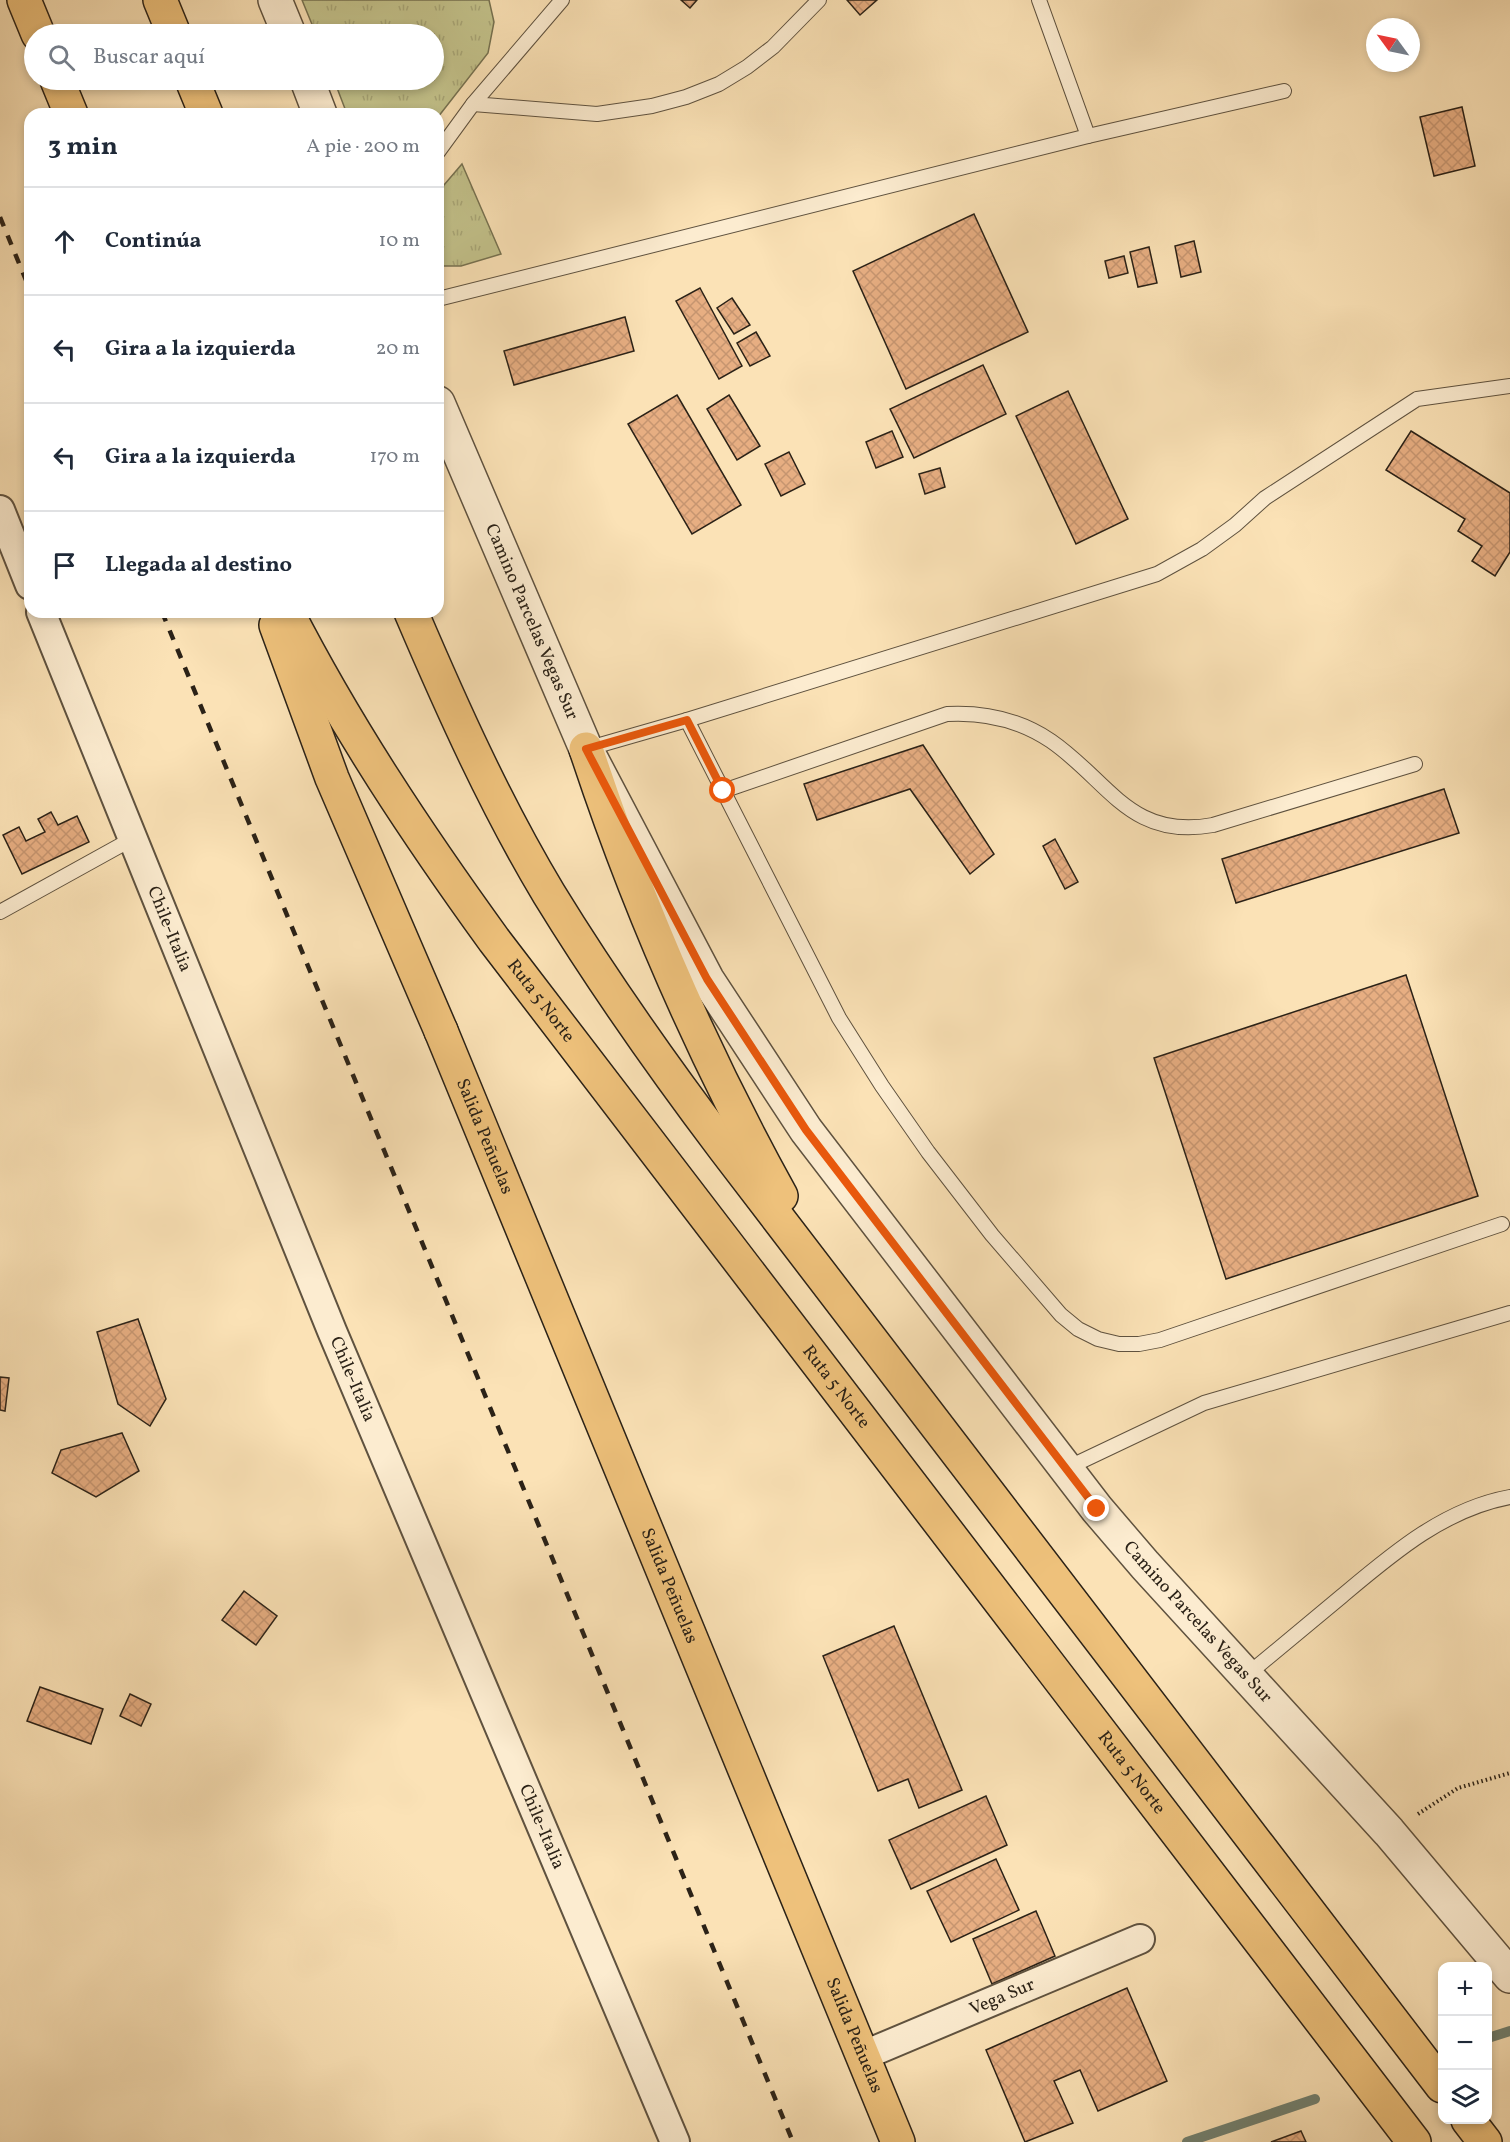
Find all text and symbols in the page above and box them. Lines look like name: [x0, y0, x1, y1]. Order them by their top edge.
north arrow: [1366, 18, 1420, 72]
search box: [24, 24, 444, 90]
icon: search: [45, 41, 78, 74]
text: Buscar aquí: [93, 42, 205, 73]
text: 3 min: [48, 129, 118, 165]
text: A pie · 200 m: [306, 133, 420, 161]
icon: ahead: [48, 225, 81, 258]
text: Continúa: [105, 226, 202, 257]
text: 10 m: [379, 227, 420, 255]
icon: left: [48, 333, 81, 366]
text: Gira a la izquierda: [105, 334, 296, 365]
text: 20 m: [376, 335, 420, 363]
icon: left: [48, 441, 81, 474]
text: Gira a la izquierda: [105, 442, 296, 473]
text: 170 m: [370, 443, 420, 471]
street label: Camino Parcelas Vegas Sur: [479, 520, 585, 724]
icon: arrive: [48, 549, 81, 582]
text: Llegada al destino: [105, 550, 292, 581]
route start: [709, 777, 735, 803]
street label: Chile-Italia: [141, 882, 198, 976]
street label: Ruta 5 Norte: [501, 954, 581, 1048]
street label: Salida Peñuelas: [449, 1075, 519, 1198]
street label: Chile-Italia: [323, 1333, 382, 1426]
street label: Ruta 5 Norte: [796, 1340, 876, 1434]
route end: [1083, 1495, 1109, 1521]
street label: Salida Peñuelas: [634, 1524, 704, 1647]
street label: Camino Parcelas Vegas Sur: [1117, 1536, 1278, 1709]
street label: Ruta 5 Norte: [1091, 1726, 1171, 1820]
street label: Chile-Italia: [513, 1780, 571, 1873]
map controls: [1438, 1962, 1492, 2124]
button: +: [1438, 1962, 1492, 2016]
street label: Vega Sur: [966, 1972, 1039, 2022]
street label: Salida Peñuelas: [819, 1974, 889, 2097]
button: −: [1438, 2016, 1492, 2070]
button: layers: [1438, 2070, 1492, 2124]

